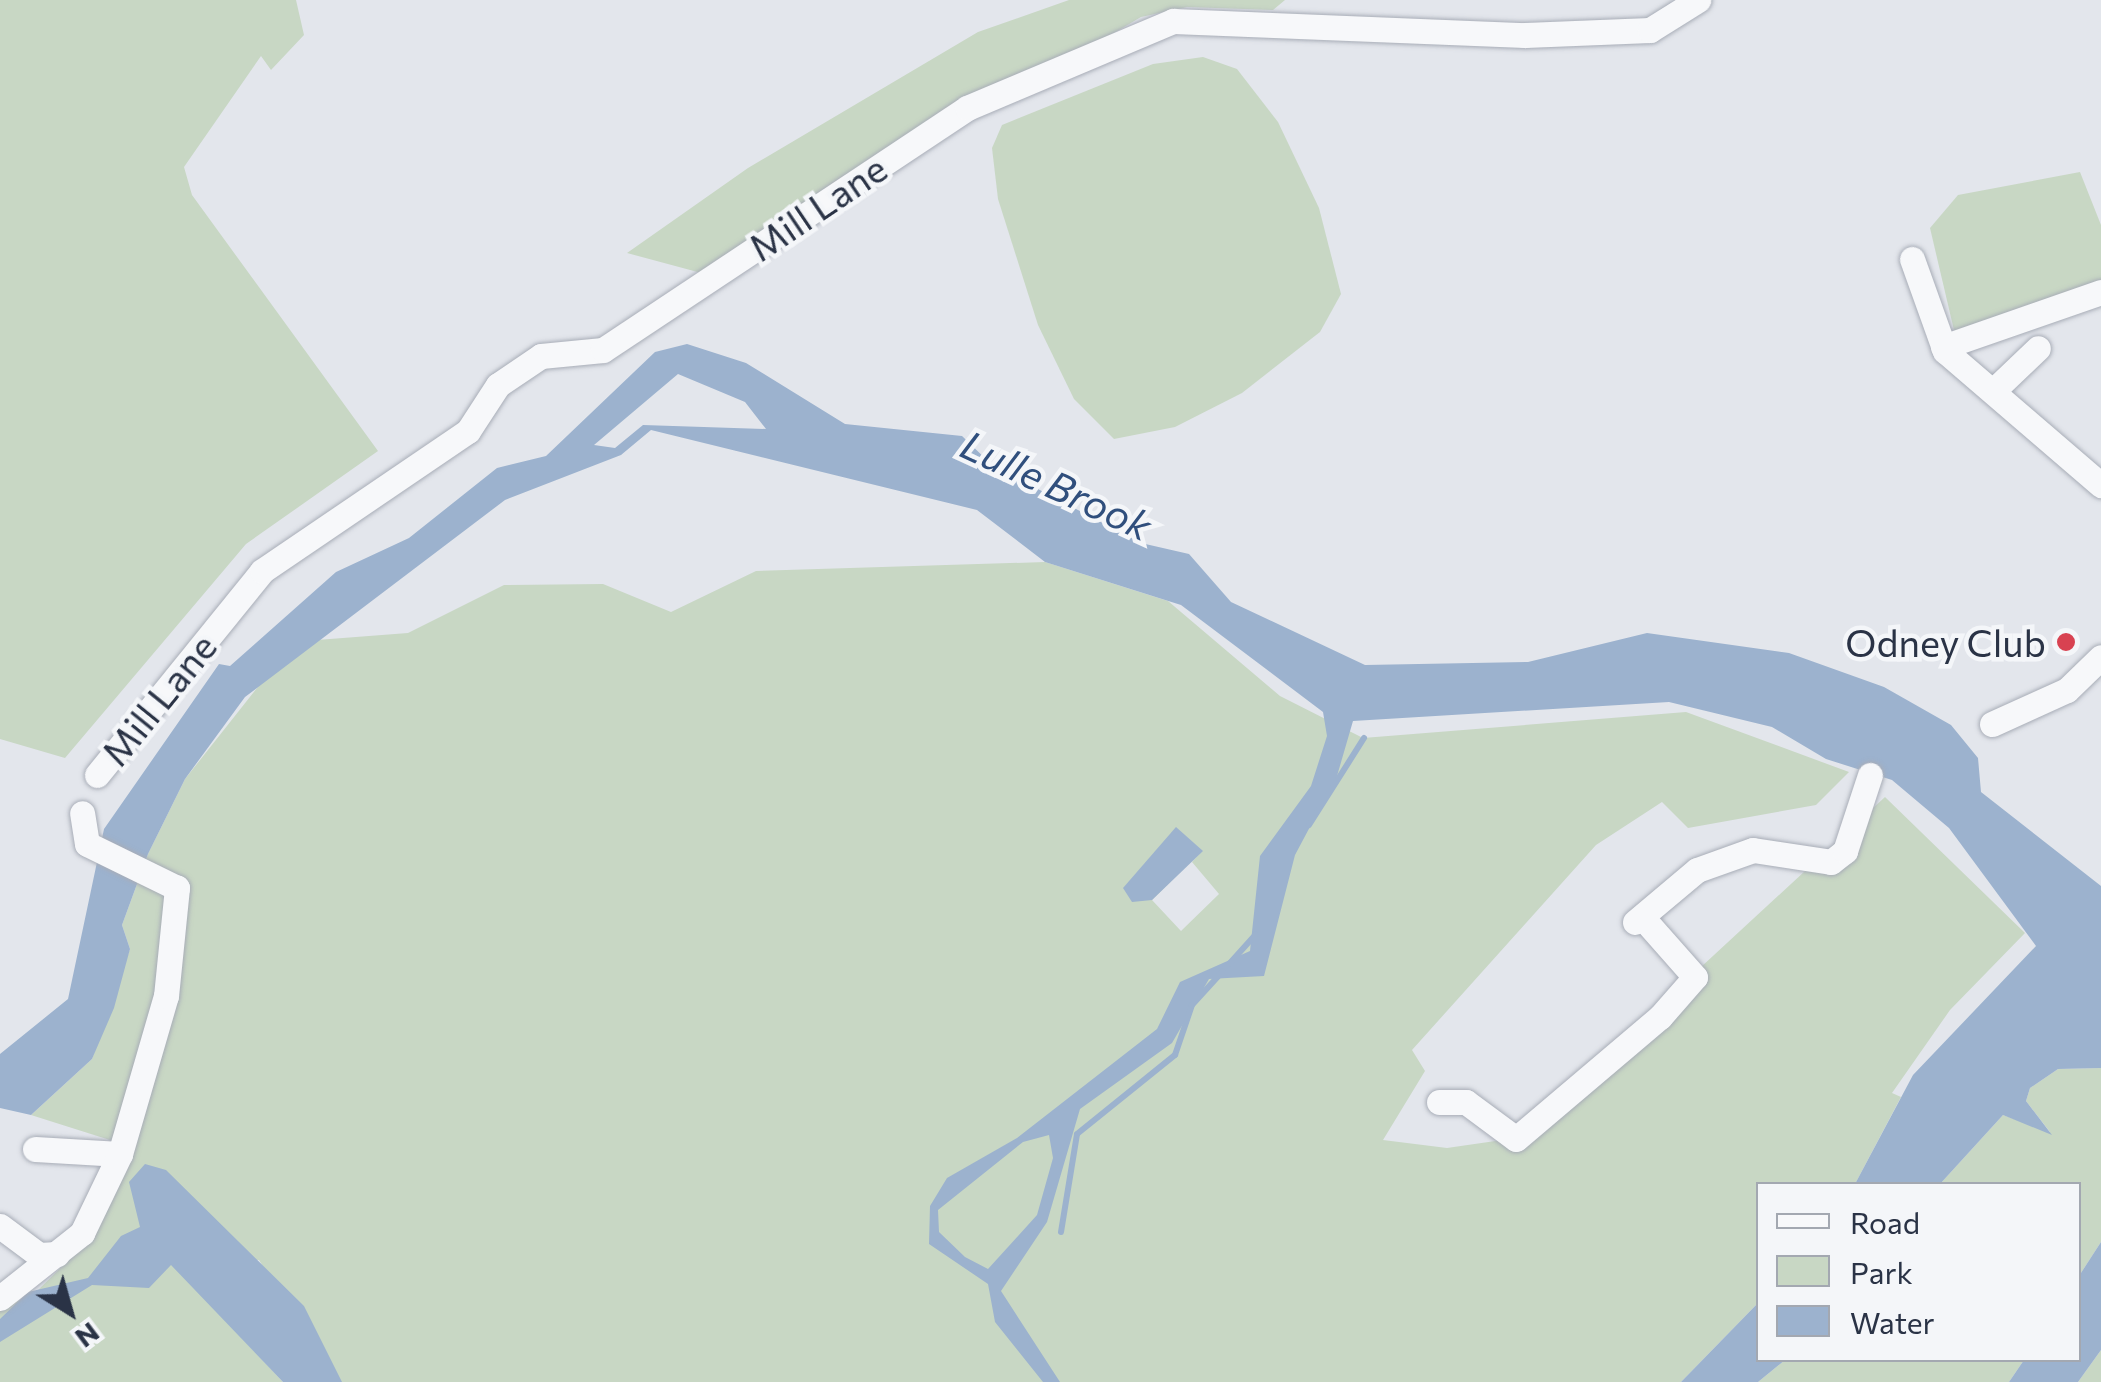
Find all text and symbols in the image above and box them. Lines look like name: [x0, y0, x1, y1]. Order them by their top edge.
street label: Mill Lane: [740, 144, 894, 270]
water label: Lulle Brook: [954, 419, 1160, 549]
place label: Odney Club: [1845, 619, 2046, 665]
street label: Mill Lane: [91, 624, 225, 774]
marker: Odney Club: [2055, 631, 2077, 653]
legend: [1756, 1182, 2081, 1362]
text: Road: [1850, 1203, 1920, 1240]
text: Park: [1850, 1253, 1913, 1290]
north arrow: [20, 1262, 120, 1362]
text: Water: [1850, 1303, 1935, 1340]
text: N: [69, 1316, 107, 1356]

